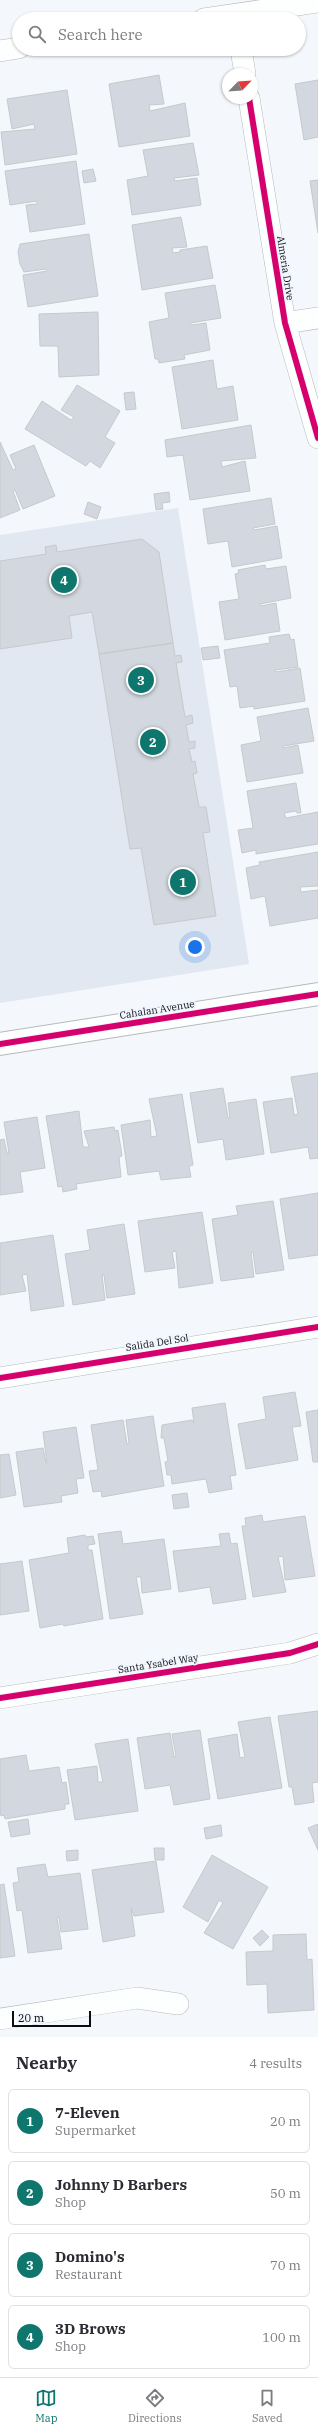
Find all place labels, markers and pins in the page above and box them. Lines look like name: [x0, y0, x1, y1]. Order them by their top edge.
pin: 4: [51, 565, 77, 595]
pin: 3: [128, 665, 154, 695]
pin: 2: [140, 727, 166, 757]
pin: 1: [170, 867, 196, 897]

